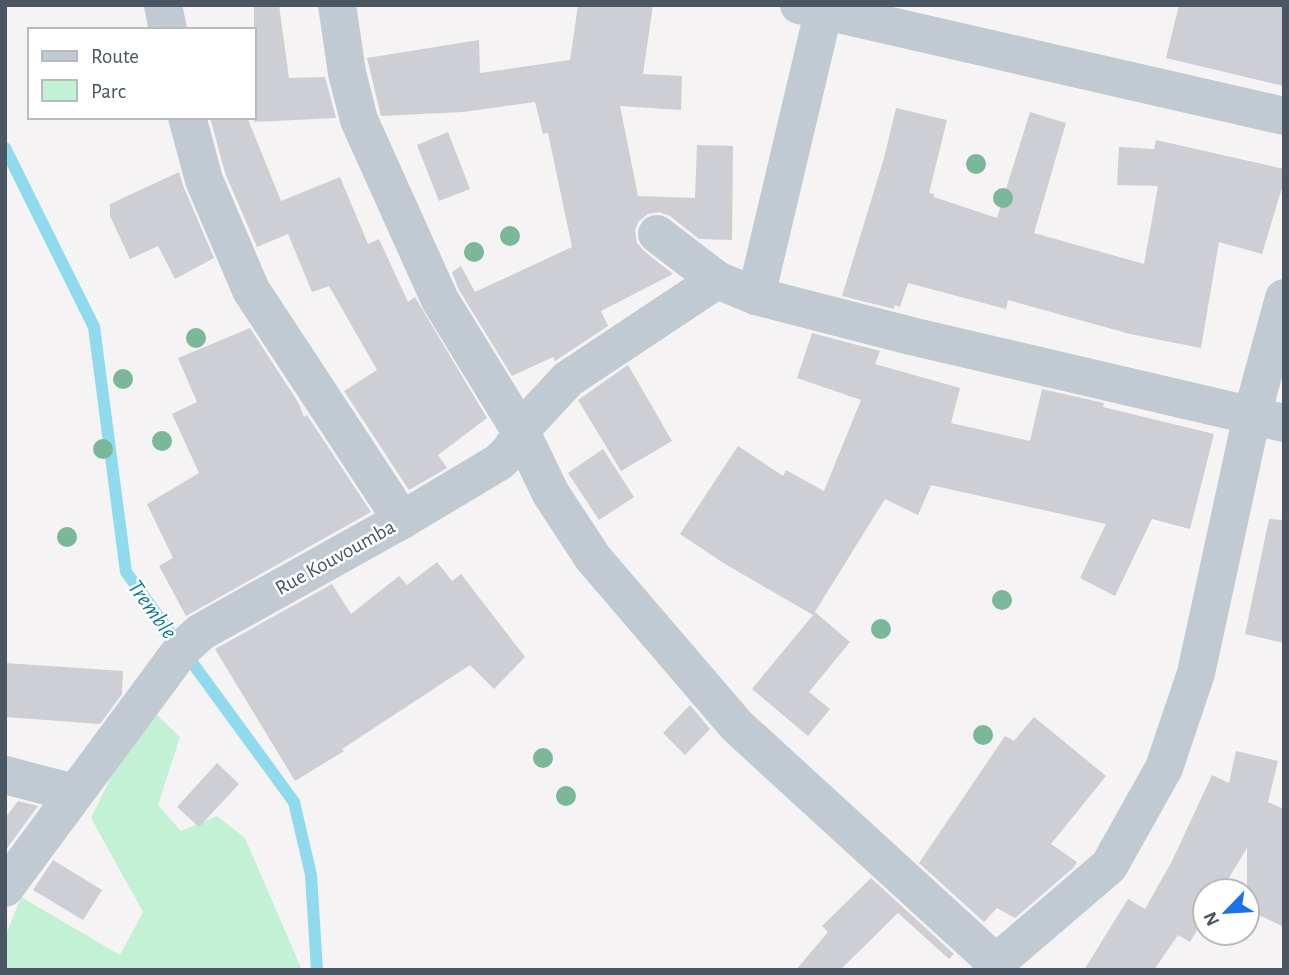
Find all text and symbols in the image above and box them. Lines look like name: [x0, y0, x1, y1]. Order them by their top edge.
legend: [28, 28, 256, 119]
text: Route: [91, 46, 139, 67]
text: Parc: [91, 81, 126, 102]
street label: Rue Kouvoumba: [272, 516, 399, 599]
water label: Tremble: [123, 576, 181, 644]
north arrow: [1191, 877, 1261, 947]
text: N: [1201, 909, 1223, 929]

